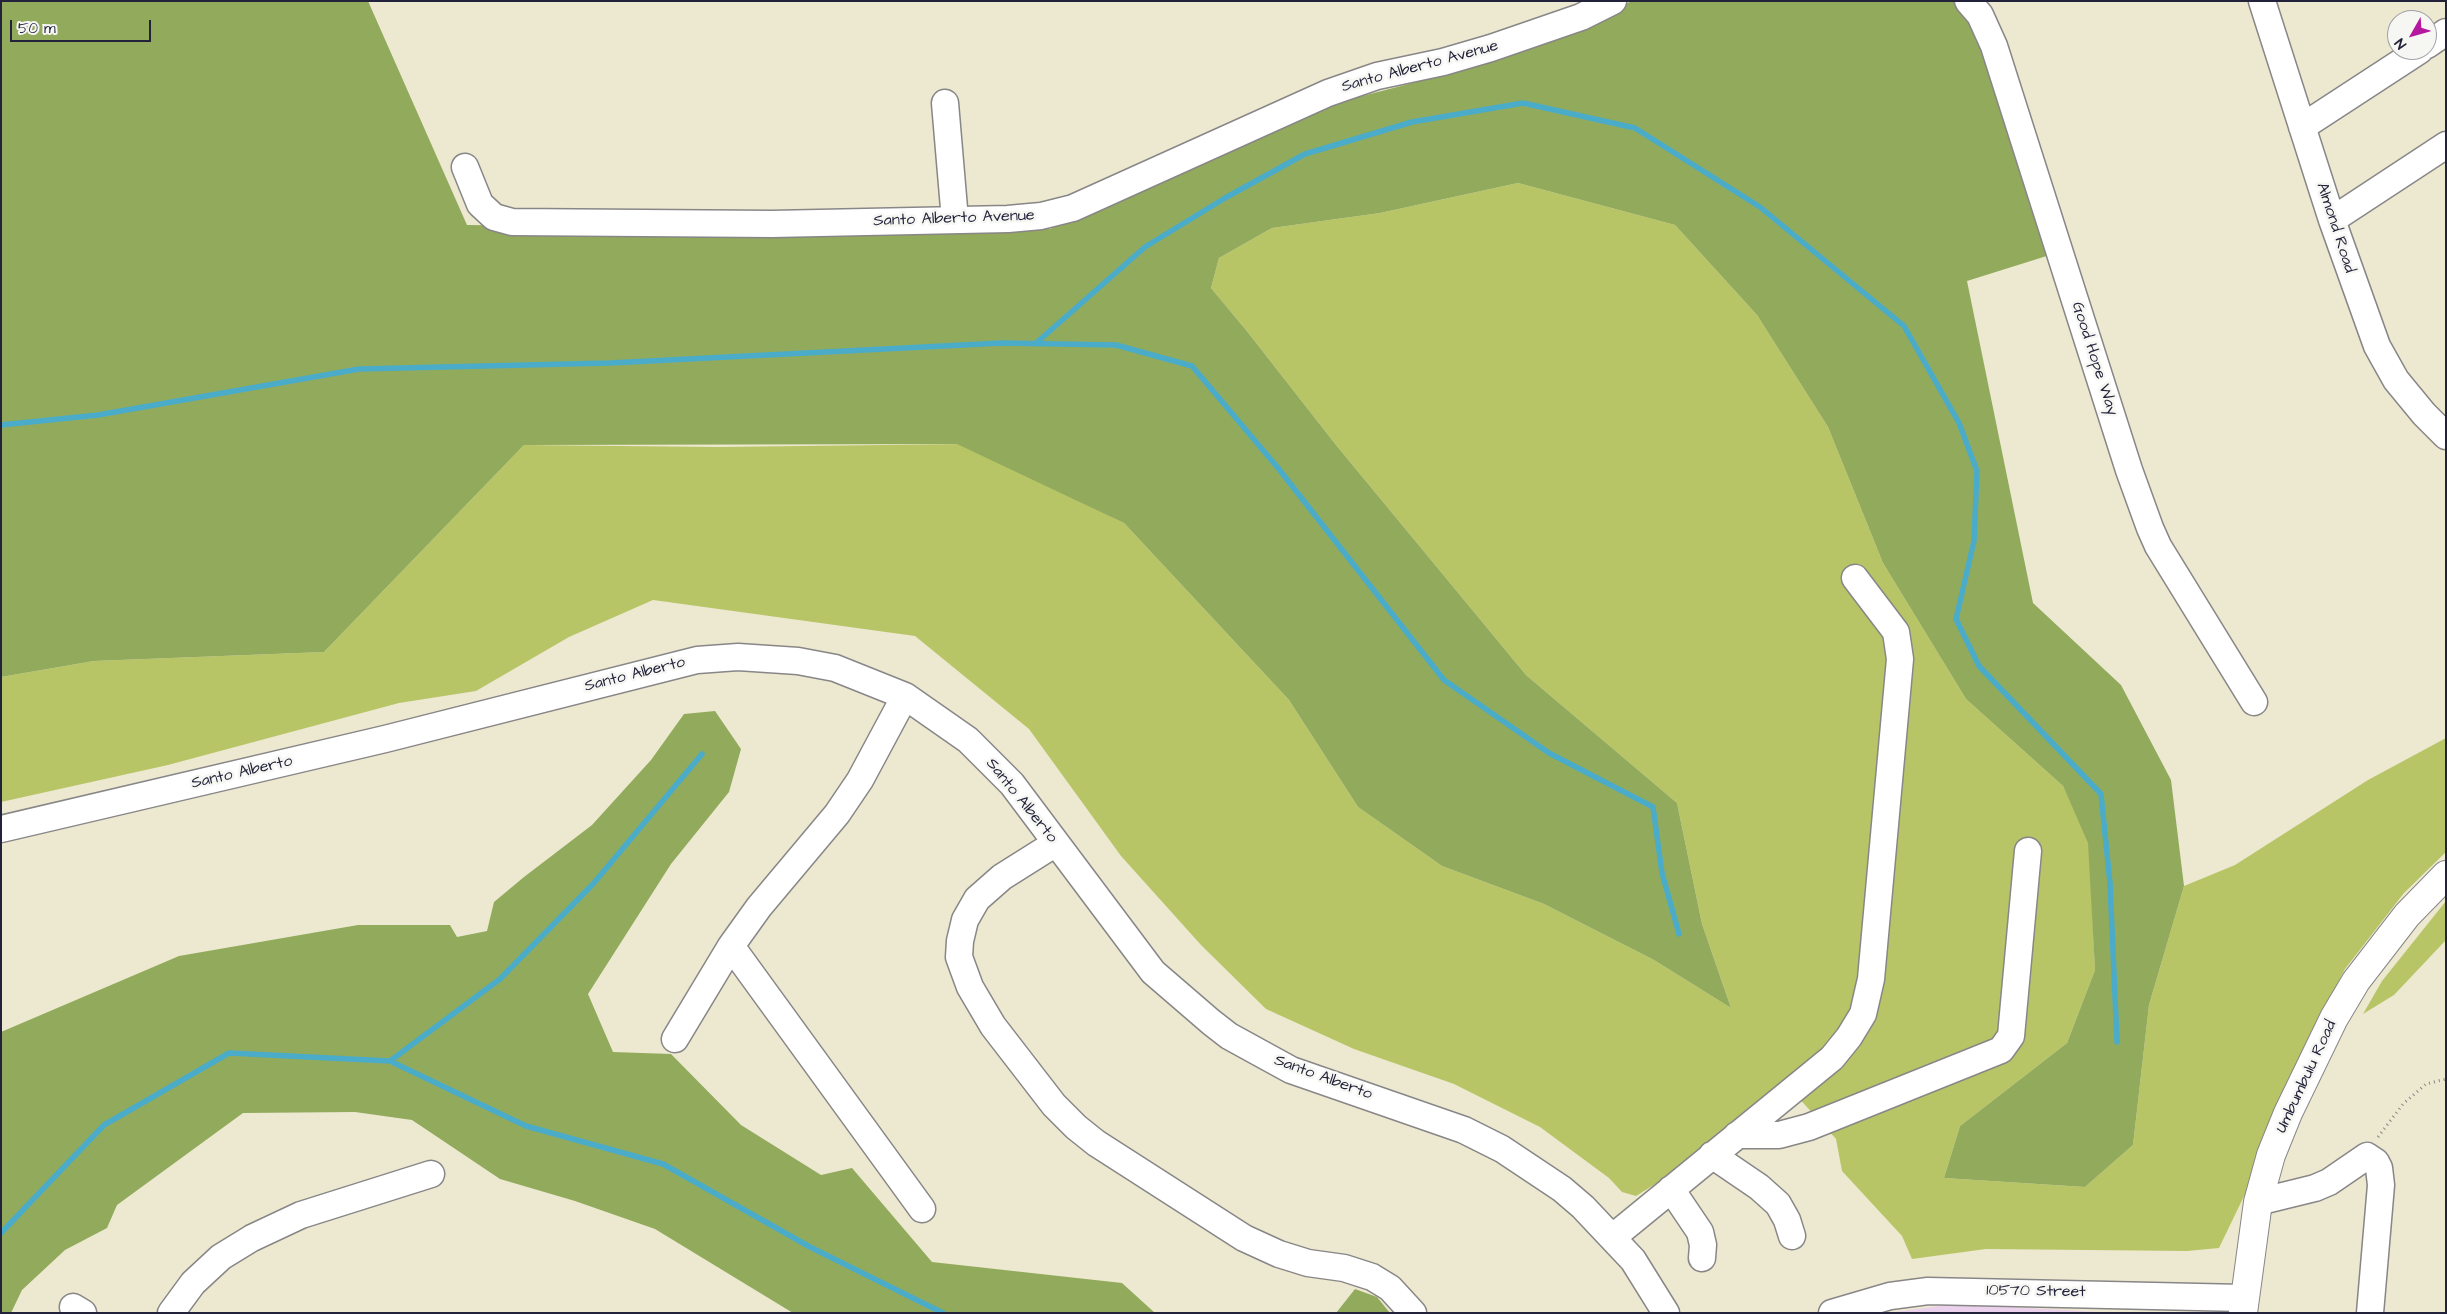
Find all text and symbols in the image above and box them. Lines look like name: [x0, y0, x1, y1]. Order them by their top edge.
scale bar: [12, 10, 154, 42]
north arrow: [2387, 10, 2437, 60]
text: 50 m: [18, 18, 56, 39]
text: N: [2390, 34, 2412, 53]
street label: Santo Alberto Avenue: [1340, 37, 1500, 97]
street label: Almond Road: [2311, 181, 2359, 275]
street label: Santo Alberto Avenue: [873, 207, 1035, 231]
street label: Good Hope Way: [2067, 300, 2121, 418]
street label: Santo Alberto: [583, 653, 687, 697]
street label: Santo Alberto: [190, 752, 294, 794]
street label: Santo Alberto: [981, 755, 1061, 847]
street label: Umbumbulu Road: [2273, 1018, 2341, 1136]
street label: Santo Alberto: [1271, 1051, 1375, 1105]
street label: 10570 Street: [1986, 1282, 2086, 1302]

